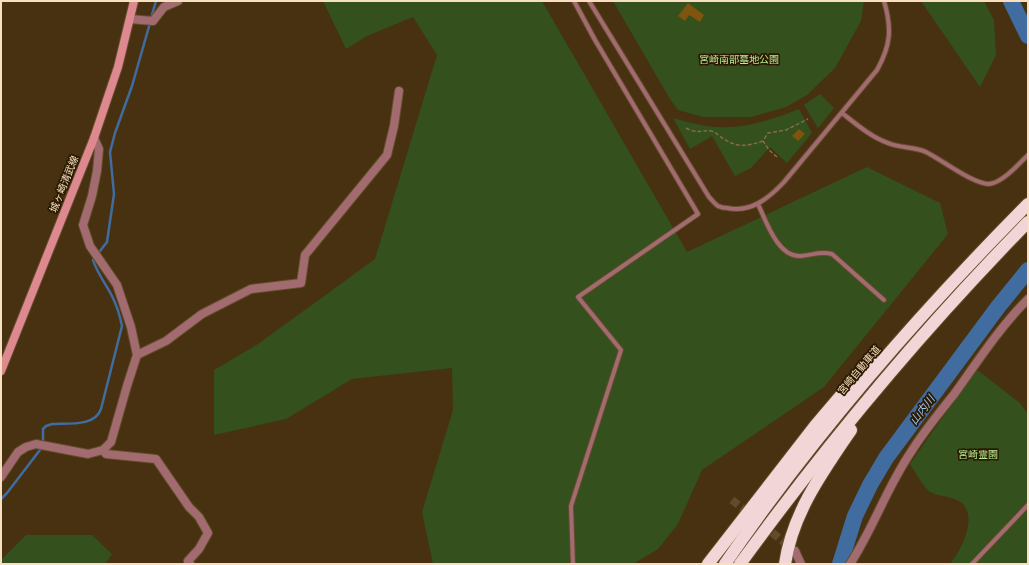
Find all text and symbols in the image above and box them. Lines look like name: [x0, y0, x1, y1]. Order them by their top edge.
park label: 宮崎南部墓地公園: [699, 53, 779, 66]
street label: 城ヶ崎清武線: [47, 154, 81, 214]
street label: 宮崎自動車道: [835, 343, 883, 397]
water label: 山内川: [906, 392, 938, 427]
park label: 宮崎霊園: [958, 448, 998, 461]

